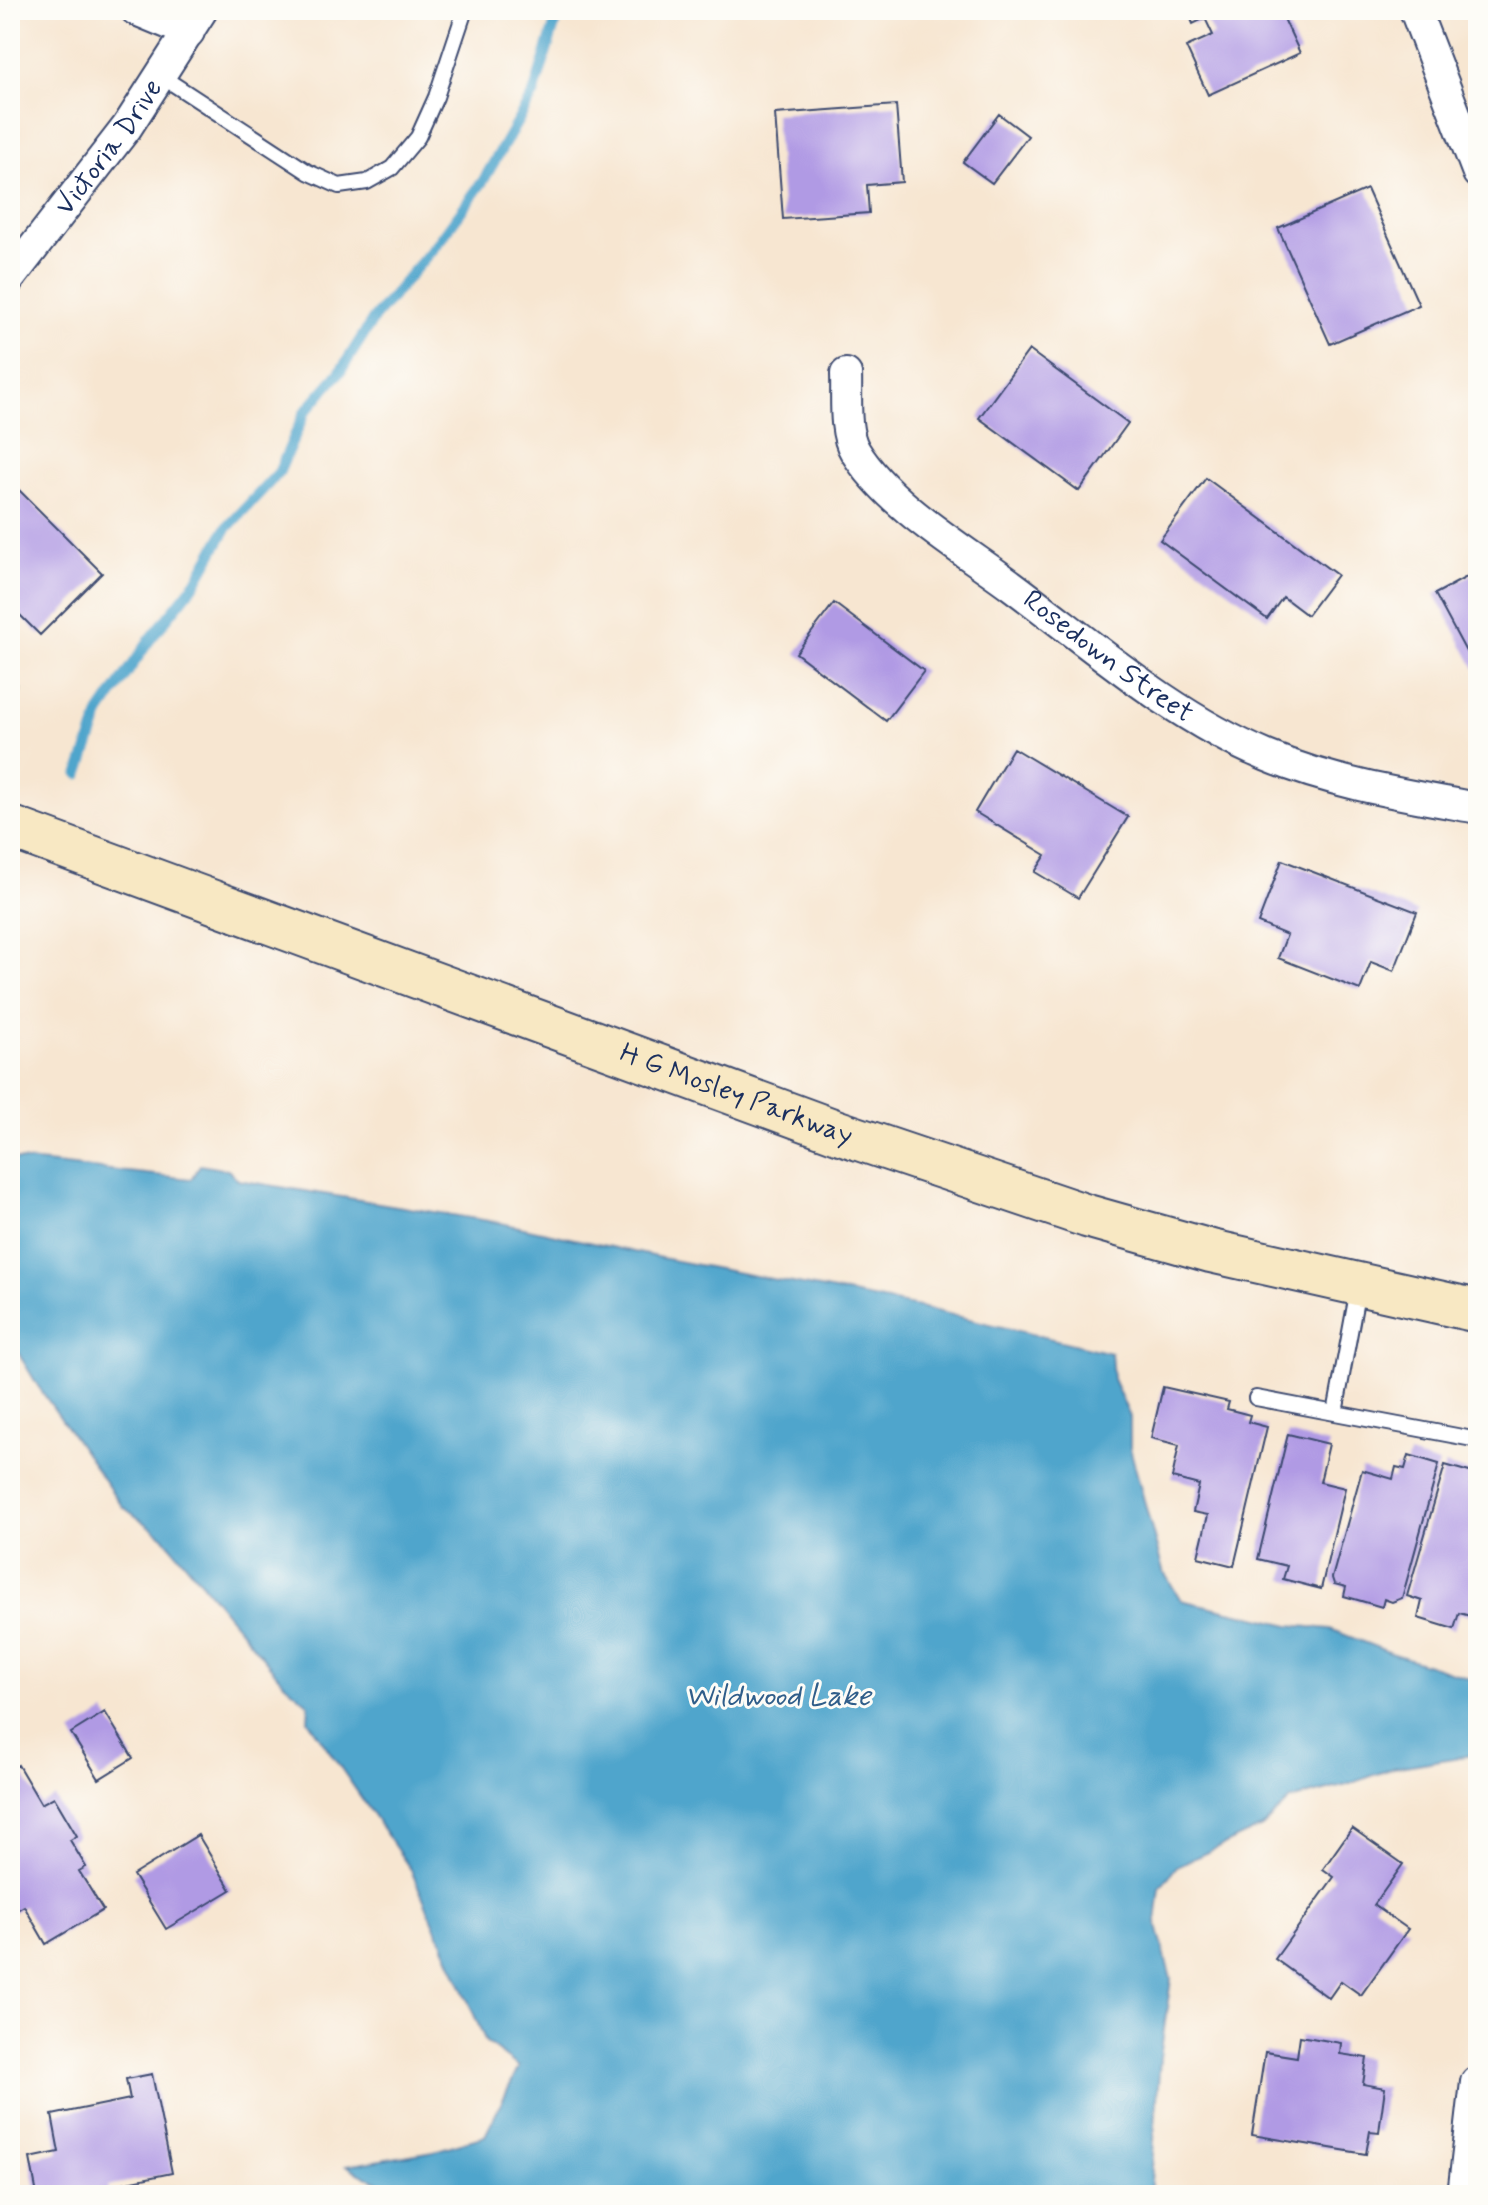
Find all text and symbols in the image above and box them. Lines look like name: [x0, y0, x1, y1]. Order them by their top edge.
street label: Victoria Drive: [47, 72, 171, 223]
street label: Rosedown Street: [1015, 582, 1200, 732]
street label: H G Mosley Parkway: [615, 1035, 858, 1154]
water label: Wildwood Lake: [685, 1677, 872, 1716]

